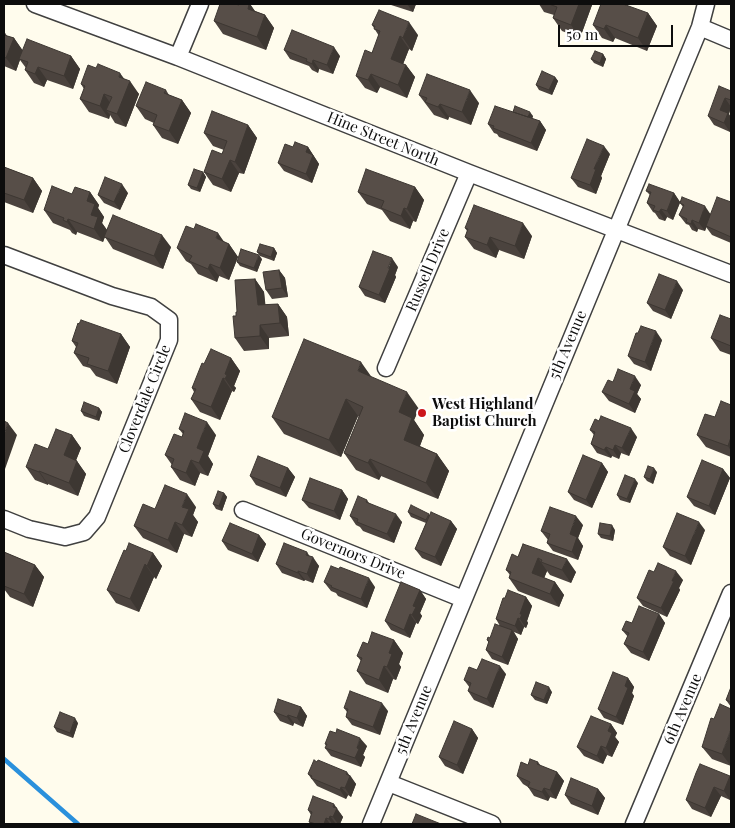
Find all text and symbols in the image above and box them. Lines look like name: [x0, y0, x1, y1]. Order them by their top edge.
scale bar: [560, 15, 675, 47]
text: 50 m: [566, 24, 598, 44]
street label: Hine Street North: [324, 108, 442, 170]
street label: Russell Drive: [402, 226, 454, 314]
street label: 5th Avenue: [545, 308, 591, 382]
street label: Cloverdale Circle: [115, 342, 175, 456]
place label: West Highland Baptist Church: [432, 395, 537, 430]
marker: West Highland Baptist Church: [416, 407, 428, 419]
street label: Governors Drive: [298, 525, 408, 583]
street label: 6th Avenue: [660, 671, 706, 747]
street label: 5th Avenue: [392, 683, 436, 757]

